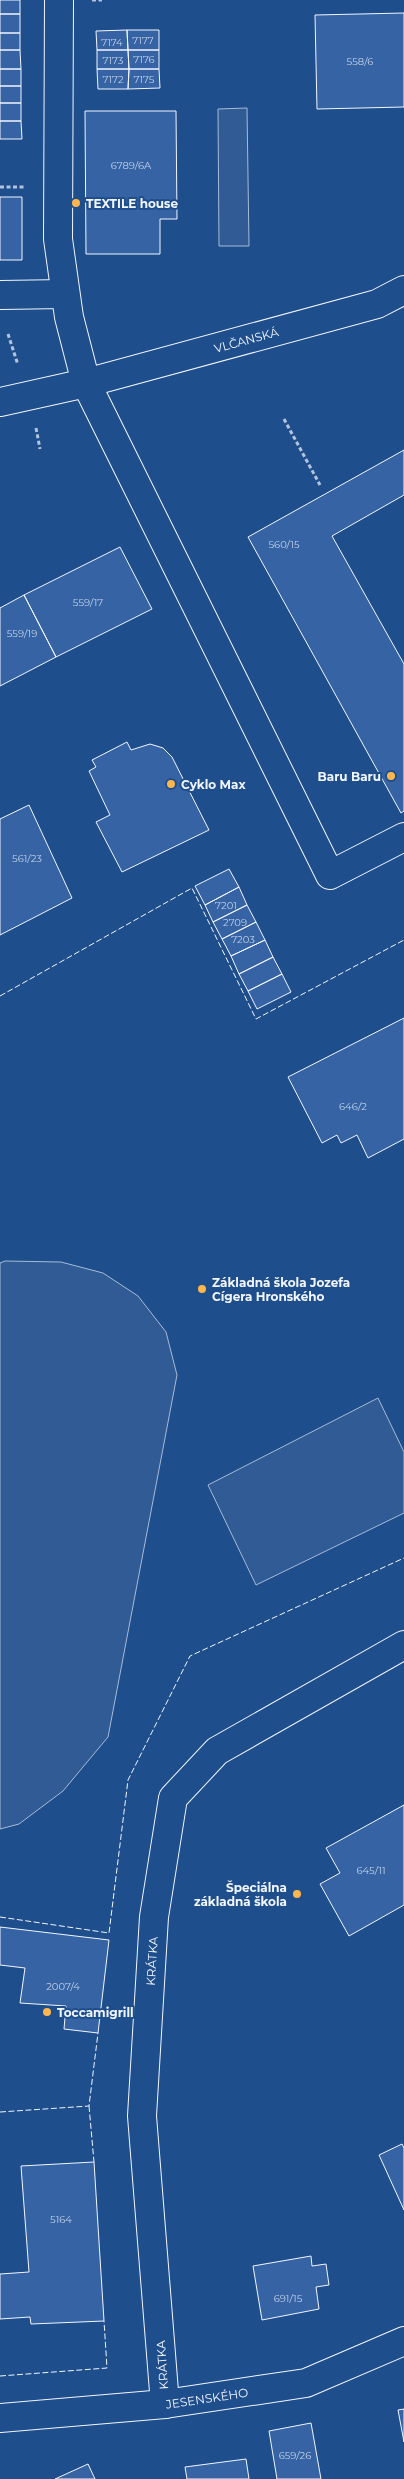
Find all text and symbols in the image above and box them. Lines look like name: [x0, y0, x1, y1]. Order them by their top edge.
house number: 7177: [132, 34, 154, 47]
house number: 7174: [101, 36, 123, 49]
house number: 7176: [133, 53, 155, 66]
house number: 7173: [102, 54, 124, 67]
house number: 558/6: [347, 55, 373, 68]
house number: 7172: [102, 73, 124, 86]
house number: 7175: [134, 73, 155, 86]
house number: 6789/6A: [111, 159, 152, 172]
place label: TEXTILE house: [86, 196, 178, 211]
marker: TEXTILE house: [70, 197, 82, 209]
street label: VLČANSKÁ: [212, 324, 280, 355]
house number: 560/15: [268, 538, 300, 551]
house number: 559/17: [73, 596, 103, 609]
house number: 559/19: [7, 627, 37, 640]
place label: Baru Baru: [318, 769, 381, 784]
marker: Baru Baru: [385, 770, 397, 782]
place label: Cyklo Max: [181, 777, 246, 792]
marker: Cyklo Max: [165, 778, 177, 790]
house number: 561/23: [12, 852, 42, 865]
house number: 7201: [215, 899, 237, 912]
house number: 2709: [223, 916, 247, 929]
house number: 7203: [231, 933, 255, 946]
house number: 646/2: [339, 1100, 367, 1113]
place label: Základná škola Jozefa Cígera Hronského: [212, 1275, 350, 1304]
marker: Základná škola Jozefa Cígera Hronského: [196, 1283, 208, 1295]
house number: 645/11: [356, 1864, 386, 1877]
place label: Špeciálna základná škola: [194, 1880, 287, 1909]
marker: Špeciálna základná škola: [291, 1888, 303, 1900]
street label: KRÁTKA: [142, 1936, 160, 1986]
house number: 2007/4: [46, 1980, 80, 1993]
place label: Toccamigrill: [57, 2005, 134, 2020]
marker: Toccamigrill: [41, 2006, 53, 2018]
house number: 5164: [50, 2213, 72, 2226]
house number: 691/15: [274, 2292, 303, 2305]
street label: KRÁTKA: [153, 2340, 171, 2390]
street label: JESENSKÉHO: [164, 2384, 249, 2411]
house number: 659/26: [279, 2449, 311, 2462]

